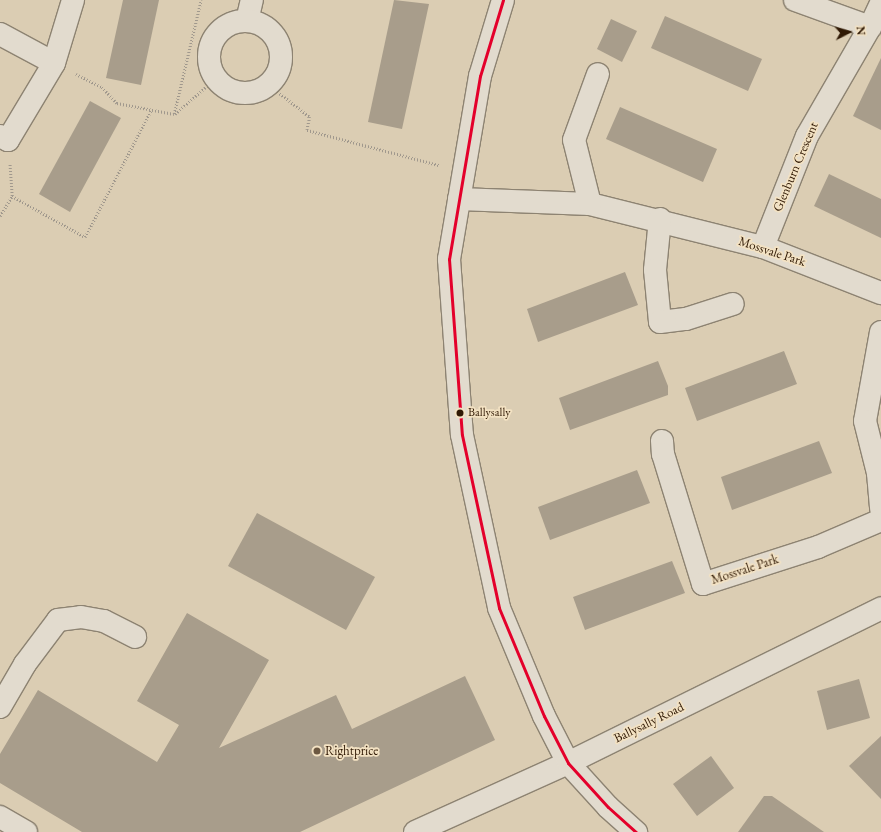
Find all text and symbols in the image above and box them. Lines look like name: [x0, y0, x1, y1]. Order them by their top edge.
north arrow: [829, 12, 869, 52]
text: N: [854, 26, 868, 36]
street label: Glenburn Crescent: [770, 120, 822, 214]
street label: Mossvale Park: [736, 234, 808, 270]
place label: Ballysally: [468, 406, 511, 420]
marker: Ballysally: [455, 408, 465, 418]
street label: Mossvale Park: [709, 552, 781, 588]
street label: Ballysally Road: [611, 699, 687, 747]
place label: Rightprice: [325, 743, 378, 759]
marker: Rightprice: [312, 746, 322, 756]

